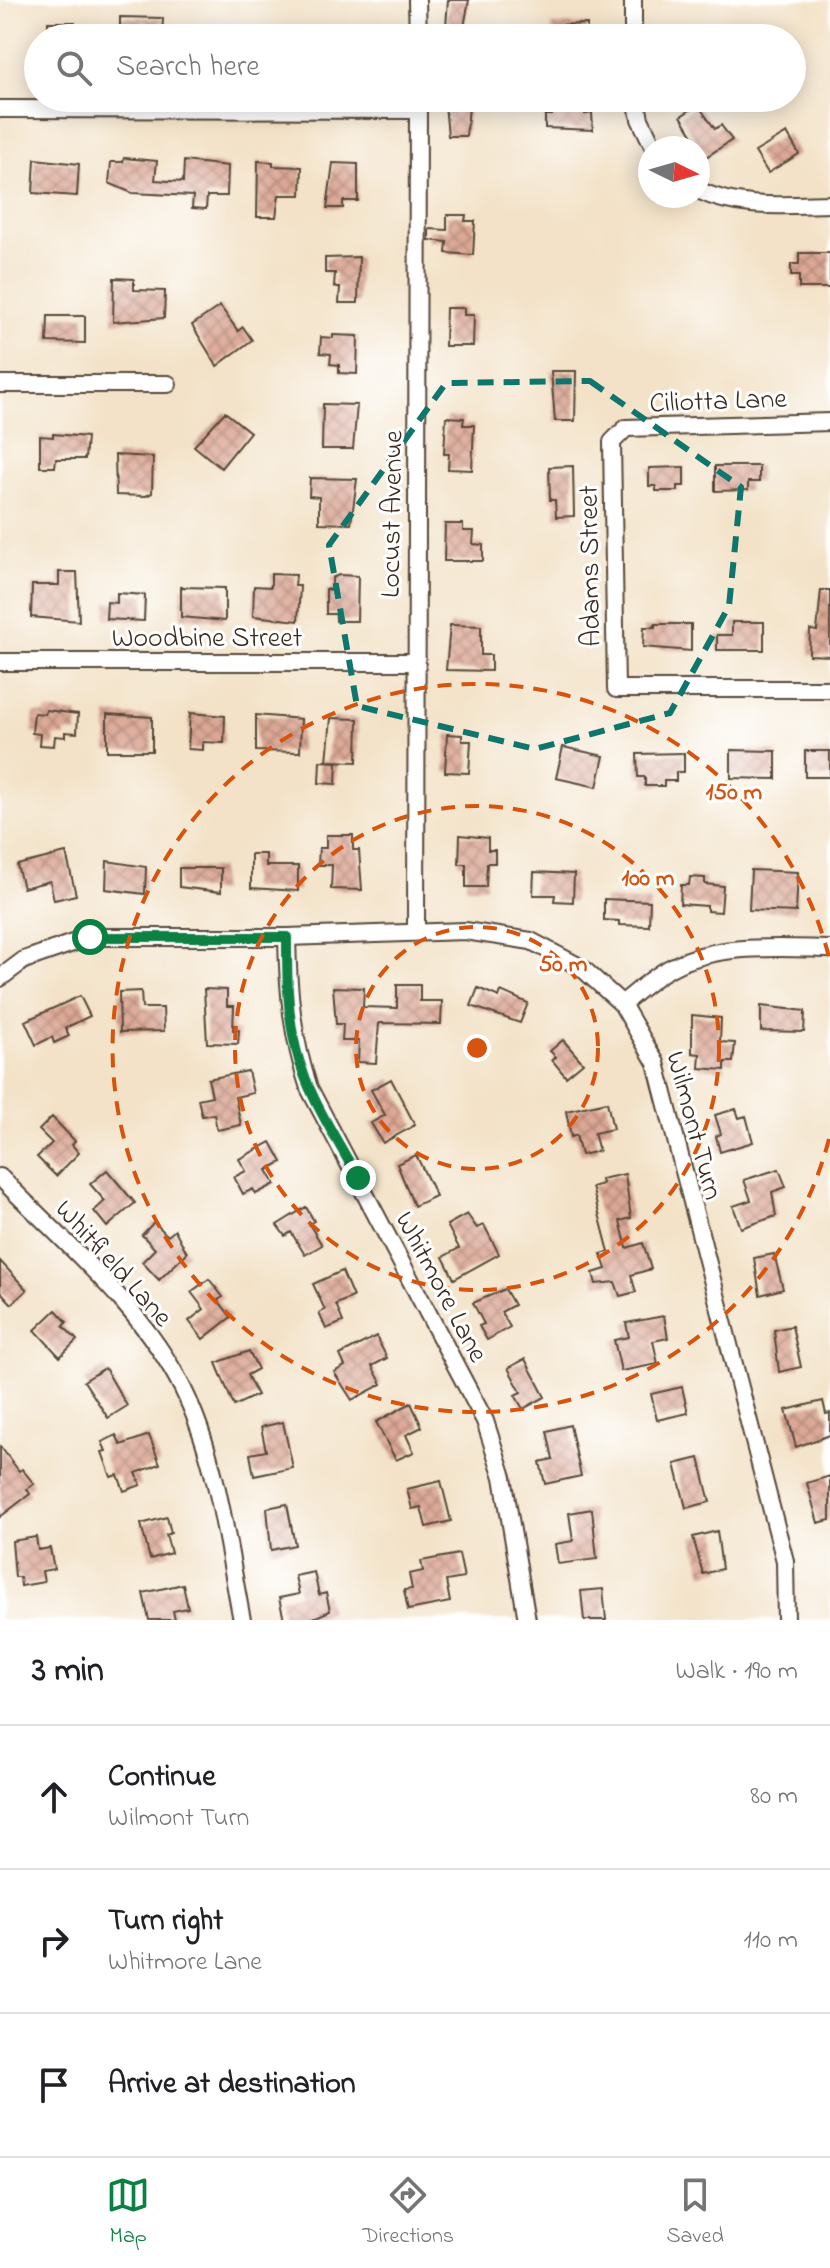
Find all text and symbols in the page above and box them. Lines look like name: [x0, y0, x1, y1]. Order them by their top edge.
search box: [24, 24, 806, 112]
icon: search: [52, 46, 96, 90]
text: Search here: [116, 46, 260, 90]
north arrow: [638, 136, 710, 208]
street label: Ciliotta Lane: [649, 380, 788, 425]
street label: Locust Avenue: [372, 429, 415, 598]
street label: Adams Street: [570, 485, 613, 647]
street label: Woodbine Street: [112, 619, 302, 660]
text: 150 m: [706, 776, 763, 811]
text: 100 m: [622, 862, 675, 897]
route start: [72, 919, 108, 955]
text: 50 m: [539, 948, 588, 983]
centre of rings: [463, 1034, 491, 1062]
street label: Wilmont Turn: [653, 1047, 732, 1205]
route end: [340, 1160, 376, 1196]
street label: Whitfield Lane: [44, 1191, 181, 1338]
street label: Whitmore Lane: [383, 1205, 497, 1371]
text: 3 min: [32, 1647, 104, 1697]
text: Walk · 190 m: [676, 1653, 798, 1691]
text: Continue: [108, 1756, 216, 1800]
icon: ahead: [32, 1775, 76, 1819]
text: 80 m: [750, 1778, 798, 1816]
text: Wilmont Turn: [108, 1800, 249, 1838]
text: Turn right: [108, 1900, 223, 1944]
icon: right: [32, 1919, 76, 1963]
text: 110 m: [744, 1922, 798, 1960]
text: Whitmore Lane: [108, 1944, 262, 1982]
icon: arrive: [32, 2063, 76, 2107]
text: Arrive at destination: [108, 2063, 356, 2107]
tab: Map: [106, 2173, 150, 2253]
tab: Directions: [363, 2173, 454, 2253]
tab: Saved: [666, 2173, 724, 2253]

